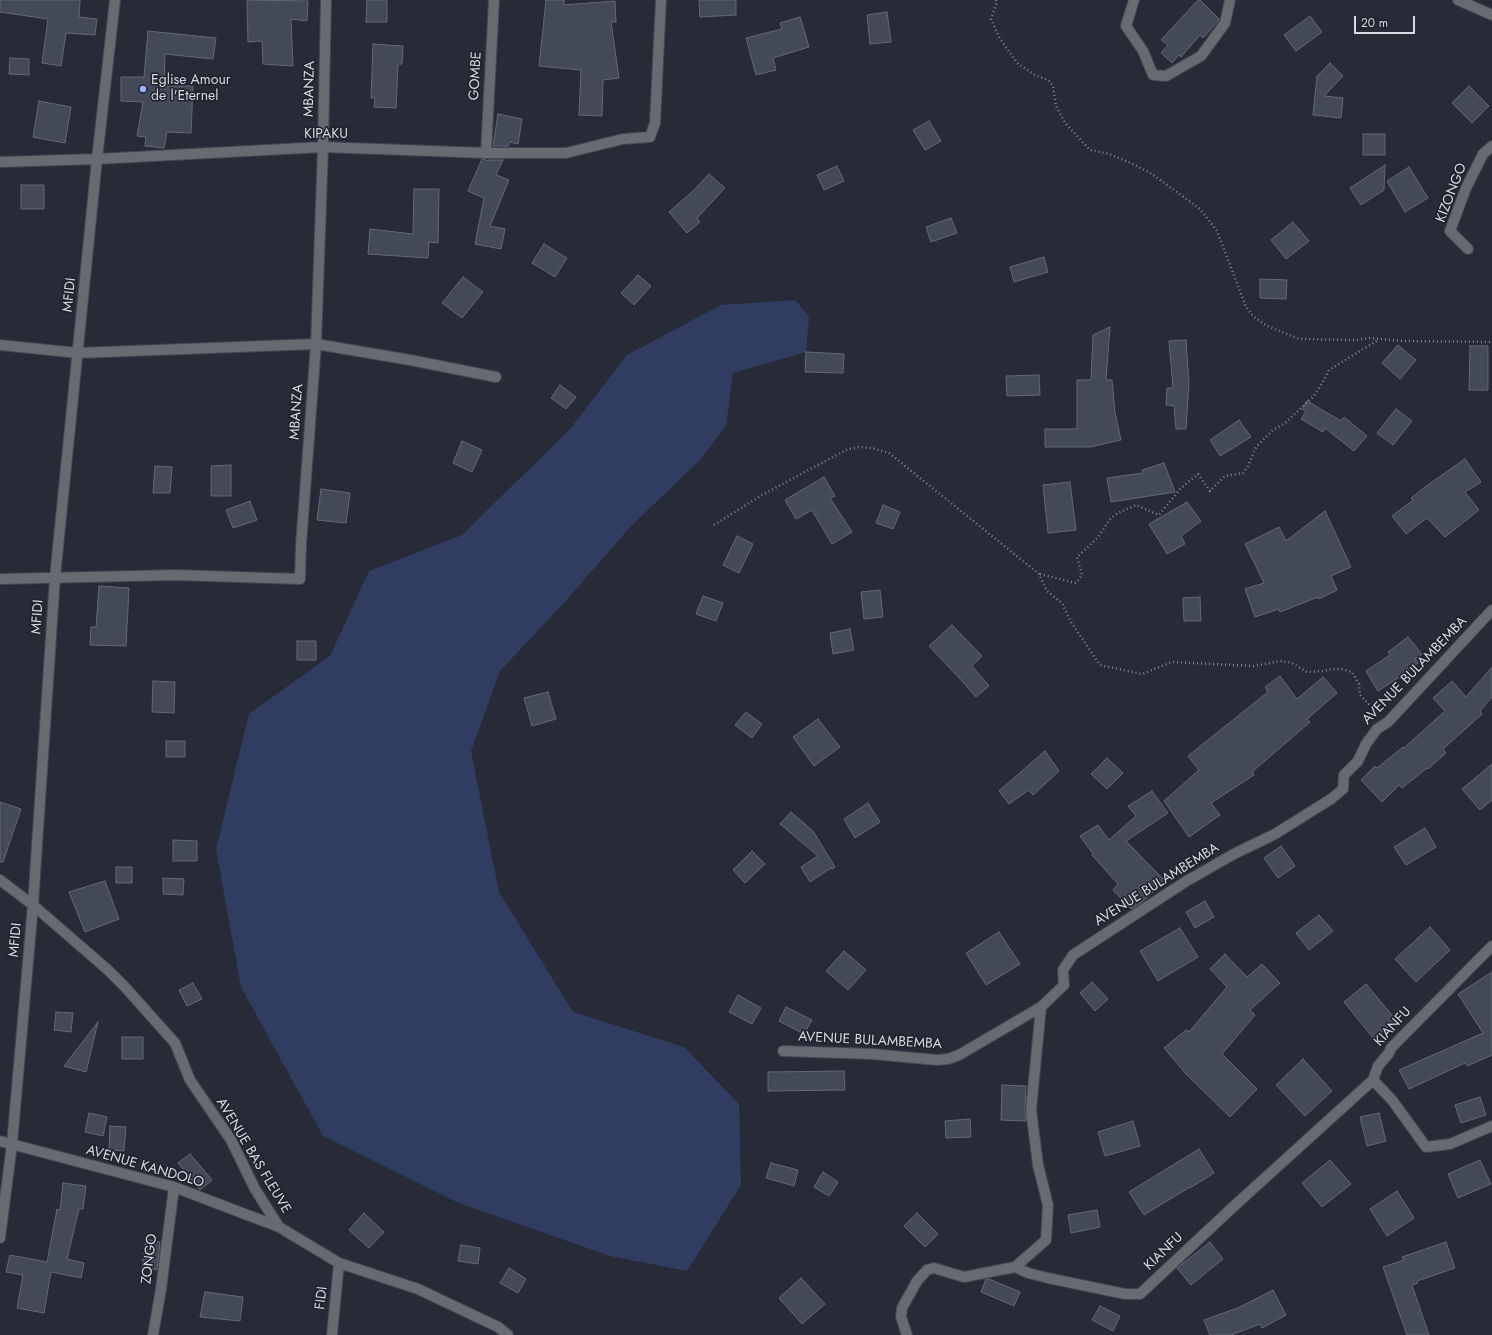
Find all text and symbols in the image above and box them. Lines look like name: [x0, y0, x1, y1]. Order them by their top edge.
scale bar: [1356, 8, 1417, 34]
text: 20 m: [1361, 14, 1388, 32]
street label: GOMBE: [466, 51, 486, 101]
street label: MBANZA: [301, 61, 319, 117]
place label: Eglise Amour de l'Eternel: [151, 73, 231, 106]
marker: Eglise Amour de l'Eternel: [138, 84, 148, 94]
street label: KIPAKU: [304, 127, 348, 143]
street label: KIZONGO: [1433, 161, 1471, 225]
street label: MFIDI: [60, 277, 80, 313]
street label: MBANZA: [287, 384, 307, 440]
street label: MFIDI: [28, 599, 48, 635]
street label: AVENUE BULAMBEMBA: [1359, 613, 1471, 729]
street label: AVENUE BULAMBEMBA: [1092, 840, 1222, 930]
street label: MFIDI: [6, 922, 26, 958]
street label: KIANFU: [1371, 1004, 1415, 1050]
street label: AVENUE BULAMBEMBA: [798, 1029, 942, 1053]
street label: AVENUE BAS FLEUVE: [212, 1095, 294, 1217]
street label: AVENUE KANDOLO: [84, 1142, 206, 1192]
street label: KIANFU: [1141, 1230, 1187, 1274]
street label: ZONGO: [139, 1233, 161, 1285]
street label: FIDI: [312, 1285, 332, 1311]

